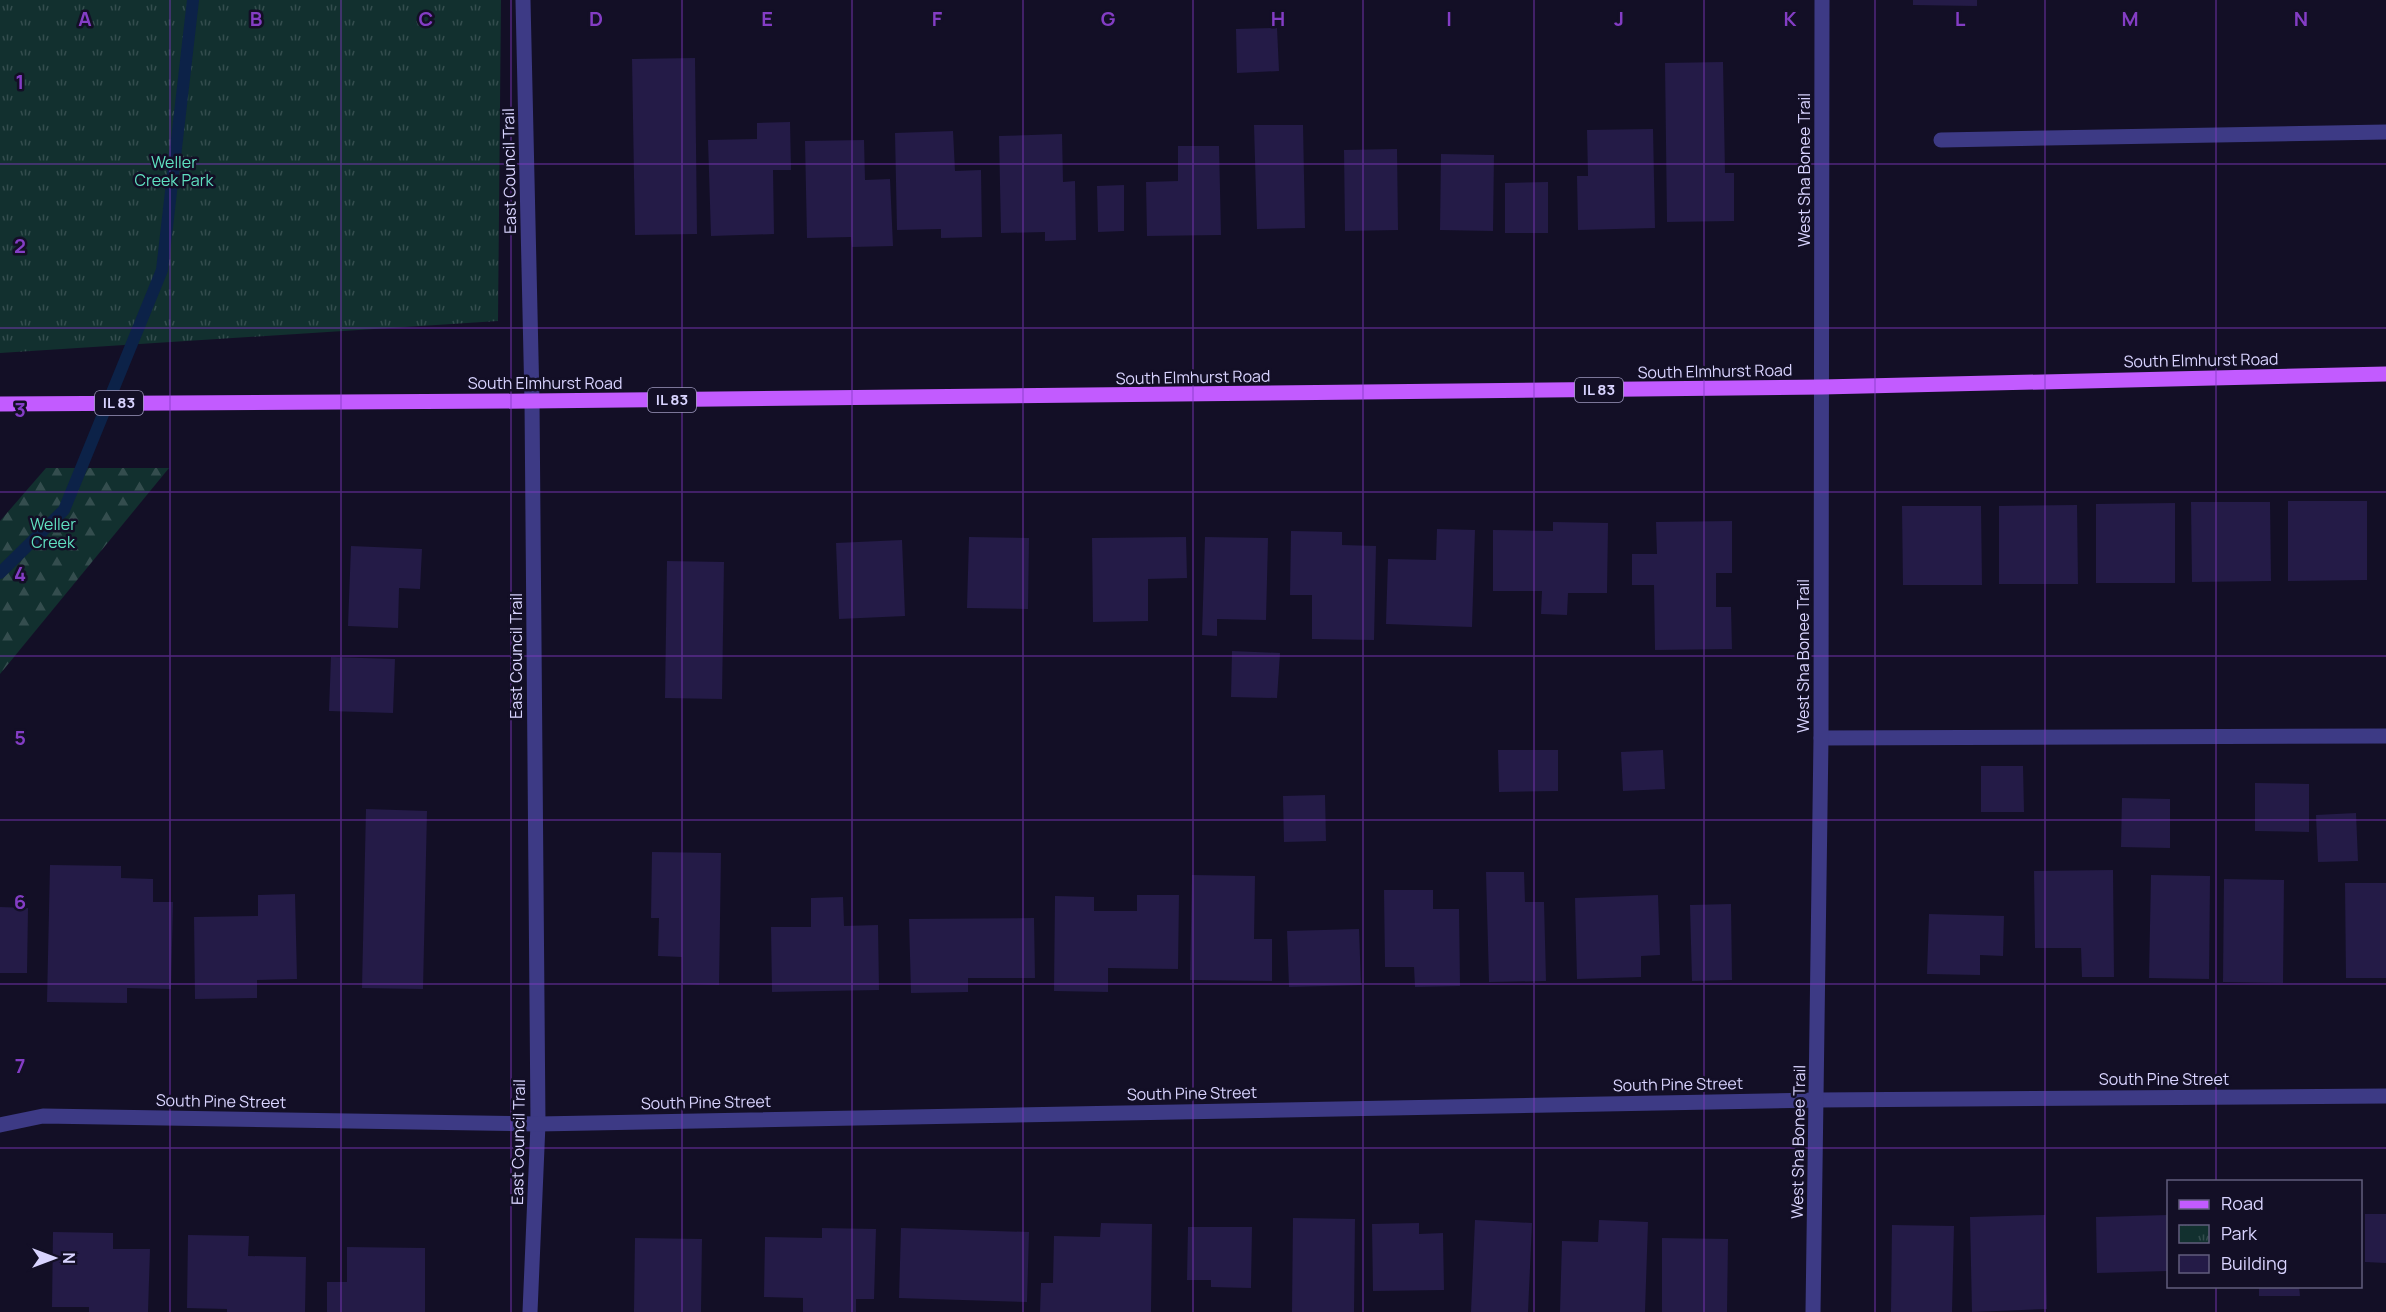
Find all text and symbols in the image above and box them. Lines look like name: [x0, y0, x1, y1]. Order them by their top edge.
text: A: [78, 5, 92, 32]
text: B: [250, 5, 263, 32]
text: C: [419, 5, 433, 32]
text: D: [589, 5, 603, 32]
text: E: [761, 5, 773, 32]
text: F: [932, 5, 943, 32]
text: G: [1101, 5, 1116, 32]
text: H: [1271, 5, 1285, 32]
text: I: [1446, 5, 1452, 32]
text: J: [1614, 5, 1624, 32]
text: K: [1784, 5, 1797, 32]
text: L: [1955, 5, 1966, 32]
text: M: [2121, 5, 2139, 32]
text: N: [2294, 5, 2308, 32]
text: 1: [16, 68, 24, 95]
street label: West Sha Bonee Trail: [1793, 93, 1815, 247]
street label: East Council Trail: [497, 108, 521, 234]
park label: Weller Creek Park: [135, 151, 214, 191]
text: 2: [14, 232, 26, 259]
street label: South Elmhurst Road: [2123, 348, 2279, 372]
street label: South Elmhurst Road: [1637, 359, 1793, 383]
street label: South Elmhurst Road: [1115, 365, 1271, 389]
street label: South Elmhurst Road: [468, 372, 622, 394]
road number: IL 83: [1575, 378, 1623, 402]
road number: IL 83: [648, 388, 696, 412]
road number: IL 83: [95, 391, 143, 415]
text: 3: [14, 396, 26, 423]
park label: Weller Creek: [30, 513, 76, 553]
text: 4: [14, 560, 26, 587]
street label: West Sha Bonee Trail: [1792, 579, 1814, 733]
street label: East Council Trail: [505, 593, 527, 719]
text: 5: [14, 724, 26, 751]
text: 6: [14, 888, 26, 915]
text: 7: [15, 1052, 25, 1079]
street label: West Sha Bonee Trail: [1786, 1065, 1810, 1219]
street label: South Pine Street: [2099, 1068, 2229, 1090]
street label: South Pine Street: [1613, 1072, 1743, 1096]
street label: East Council Trail: [506, 1079, 530, 1205]
street label: South Pine Street: [1127, 1081, 1257, 1105]
street label: South Pine Street: [156, 1089, 286, 1113]
street label: South Pine Street: [641, 1090, 771, 1114]
legend: [2167, 1180, 2362, 1288]
text: Road: [2221, 1191, 2264, 1215]
text: Park: [2221, 1221, 2258, 1245]
north arrow: [24, 1228, 84, 1288]
text: Building: [2221, 1251, 2287, 1275]
text: N: [58, 1252, 80, 1264]

